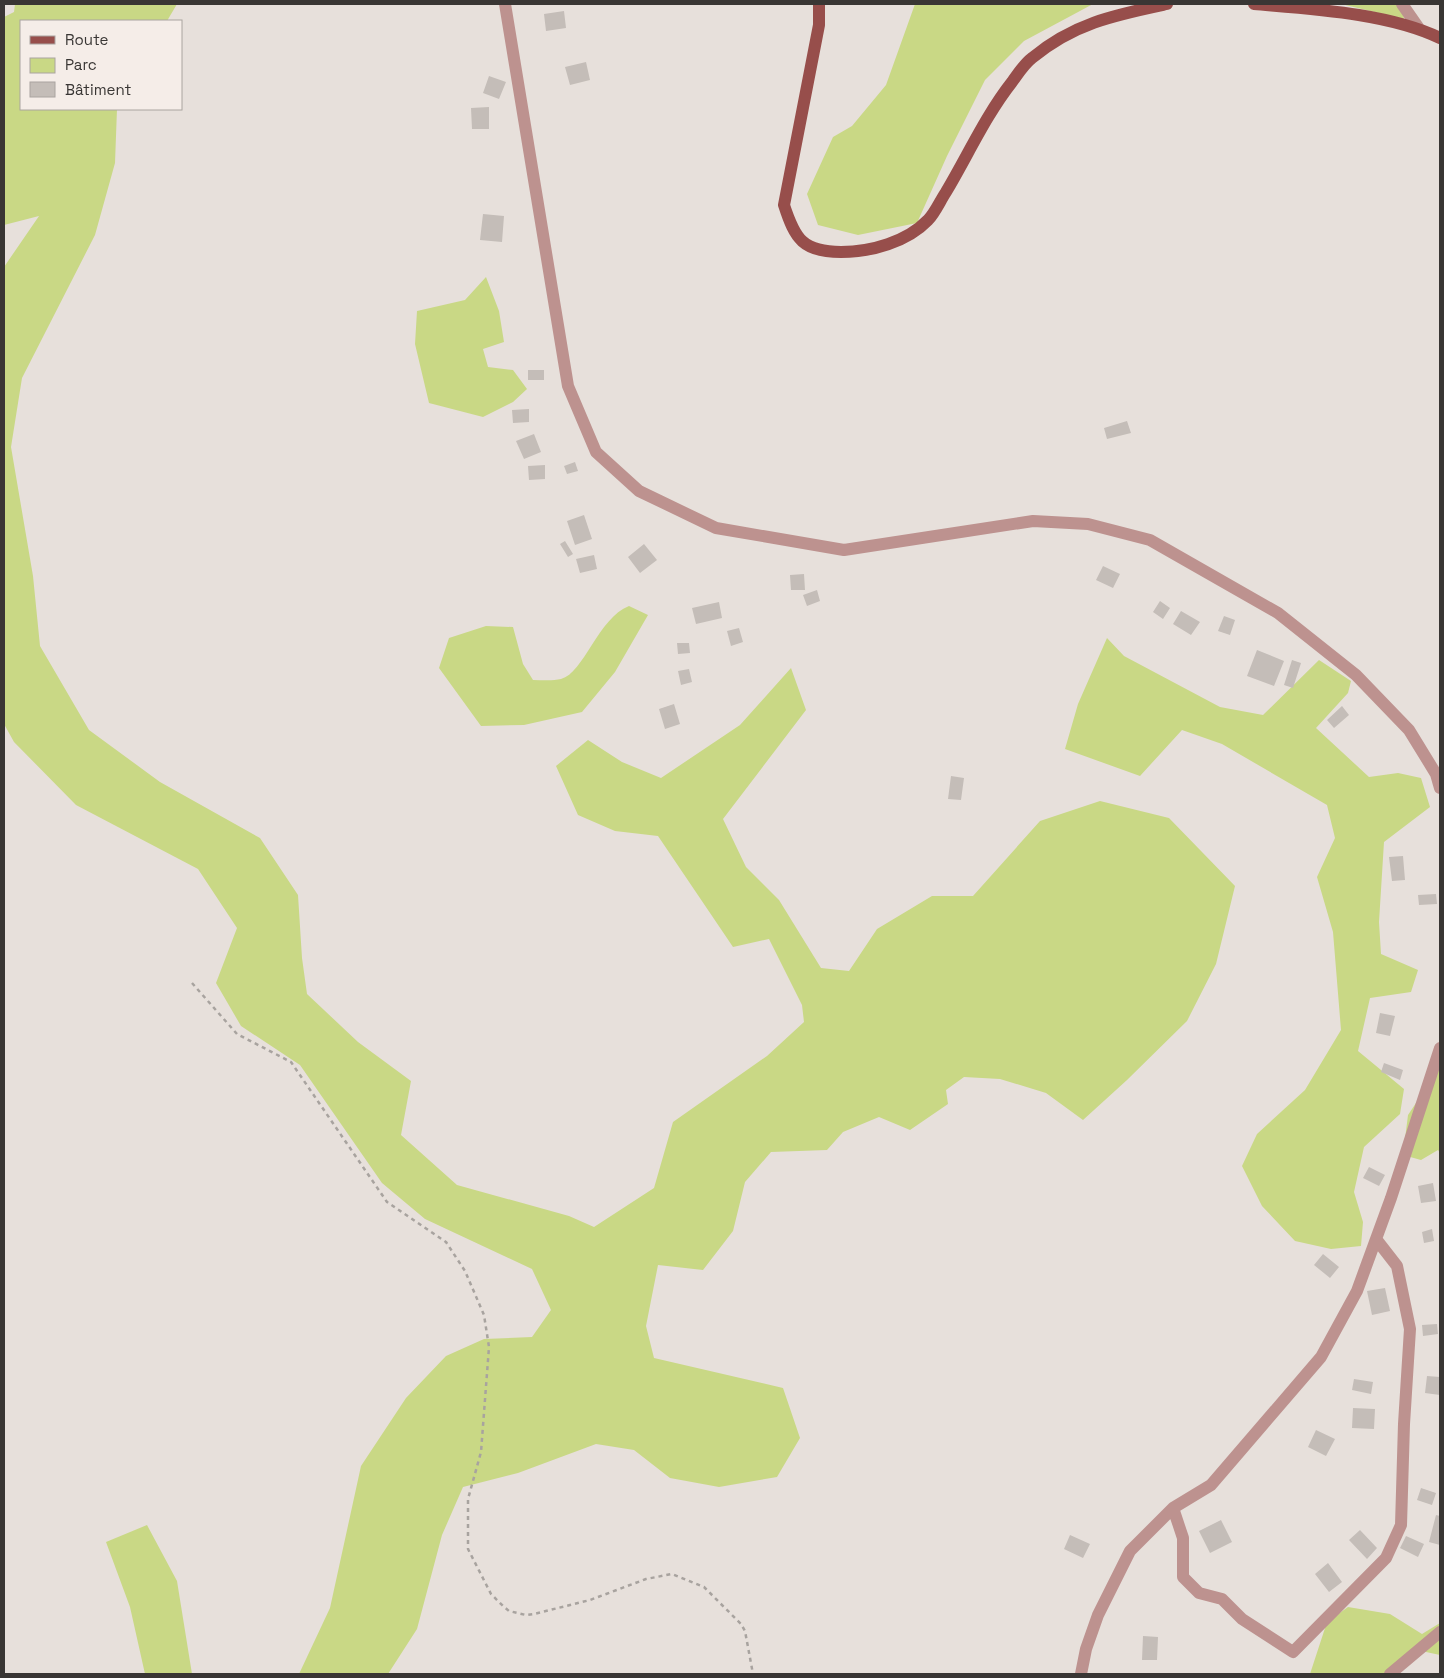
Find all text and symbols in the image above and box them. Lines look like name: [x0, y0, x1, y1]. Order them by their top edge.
legend: [20, 20, 182, 110]
text: Route: [65, 30, 109, 49]
text: Parc: [65, 55, 97, 74]
text: Bâtiment: [65, 80, 131, 99]

